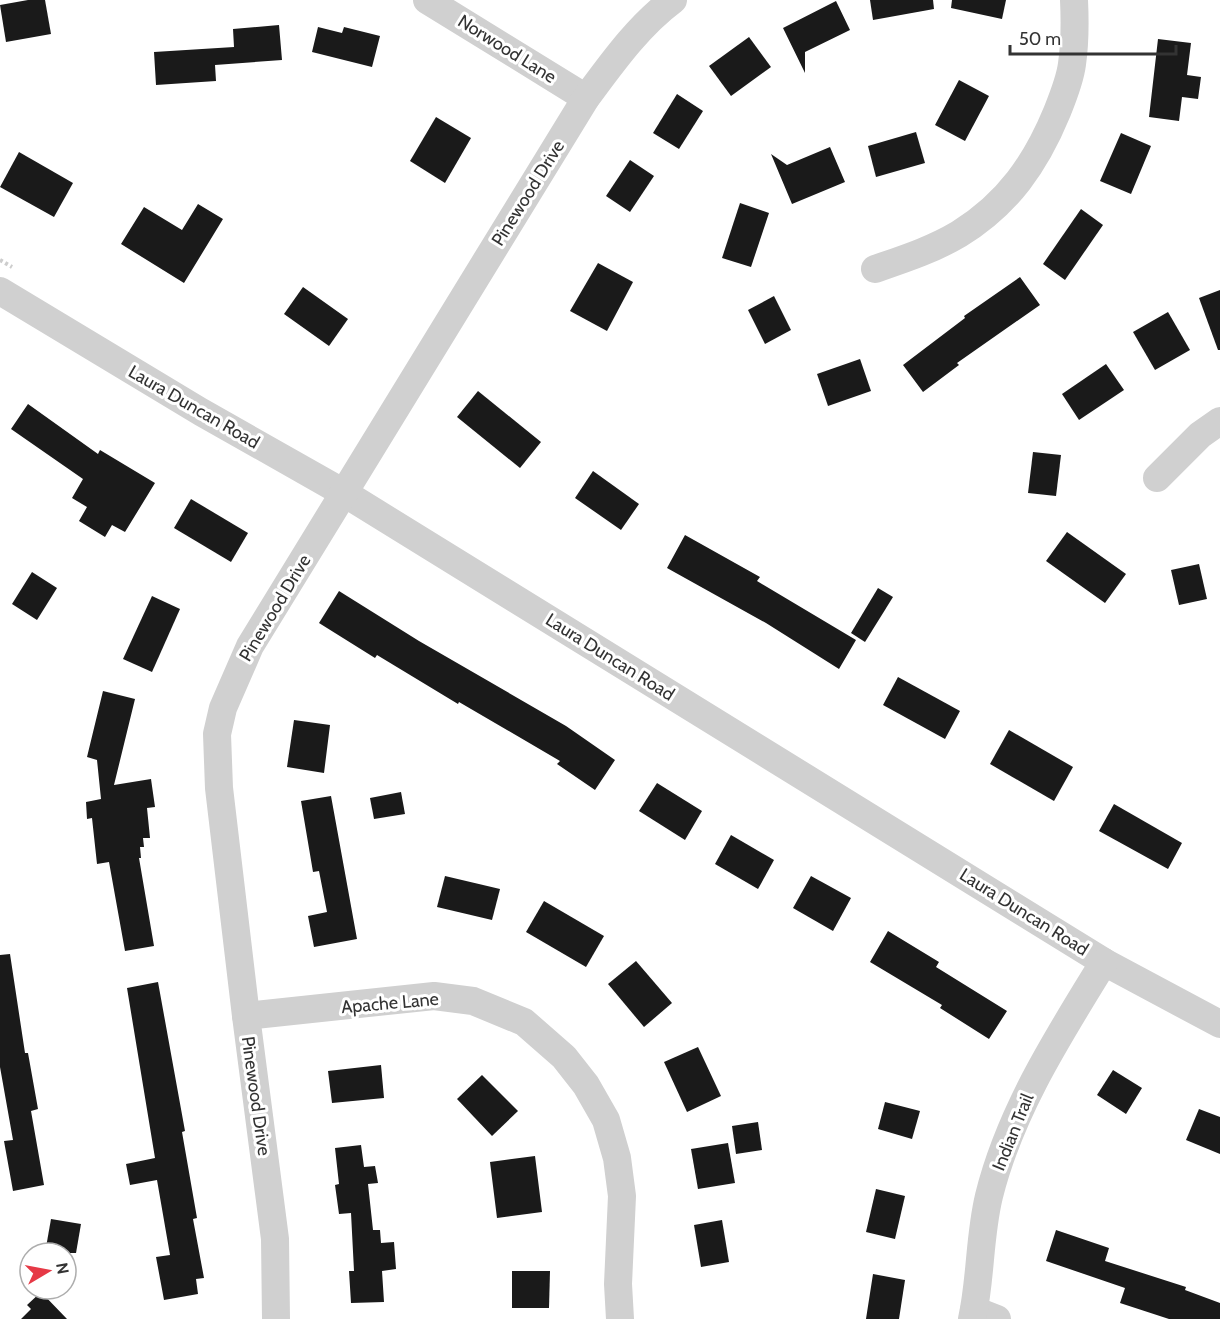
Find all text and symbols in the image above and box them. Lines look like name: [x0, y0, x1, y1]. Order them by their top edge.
street label: Norwood Lane: [454, 10, 560, 88]
scale bar: [1010, 18, 1176, 56]
text: 50 m: [1019, 28, 1061, 50]
street label: Pinewood Drive: [487, 136, 569, 250]
street label: Laura Duncan Road: [125, 361, 263, 453]
street label: Pinewood Drive: [235, 551, 315, 665]
street label: Laura Duncan Road: [542, 609, 678, 705]
street label: Laura Duncan Road: [956, 864, 1092, 960]
street label: Apache Lane: [340, 988, 440, 1018]
street label: Pinewood Drive: [237, 1035, 275, 1157]
street label: Indian Trail: [988, 1089, 1039, 1174]
north arrow: [18, 1241, 78, 1301]
text: N: [52, 1261, 73, 1276]

